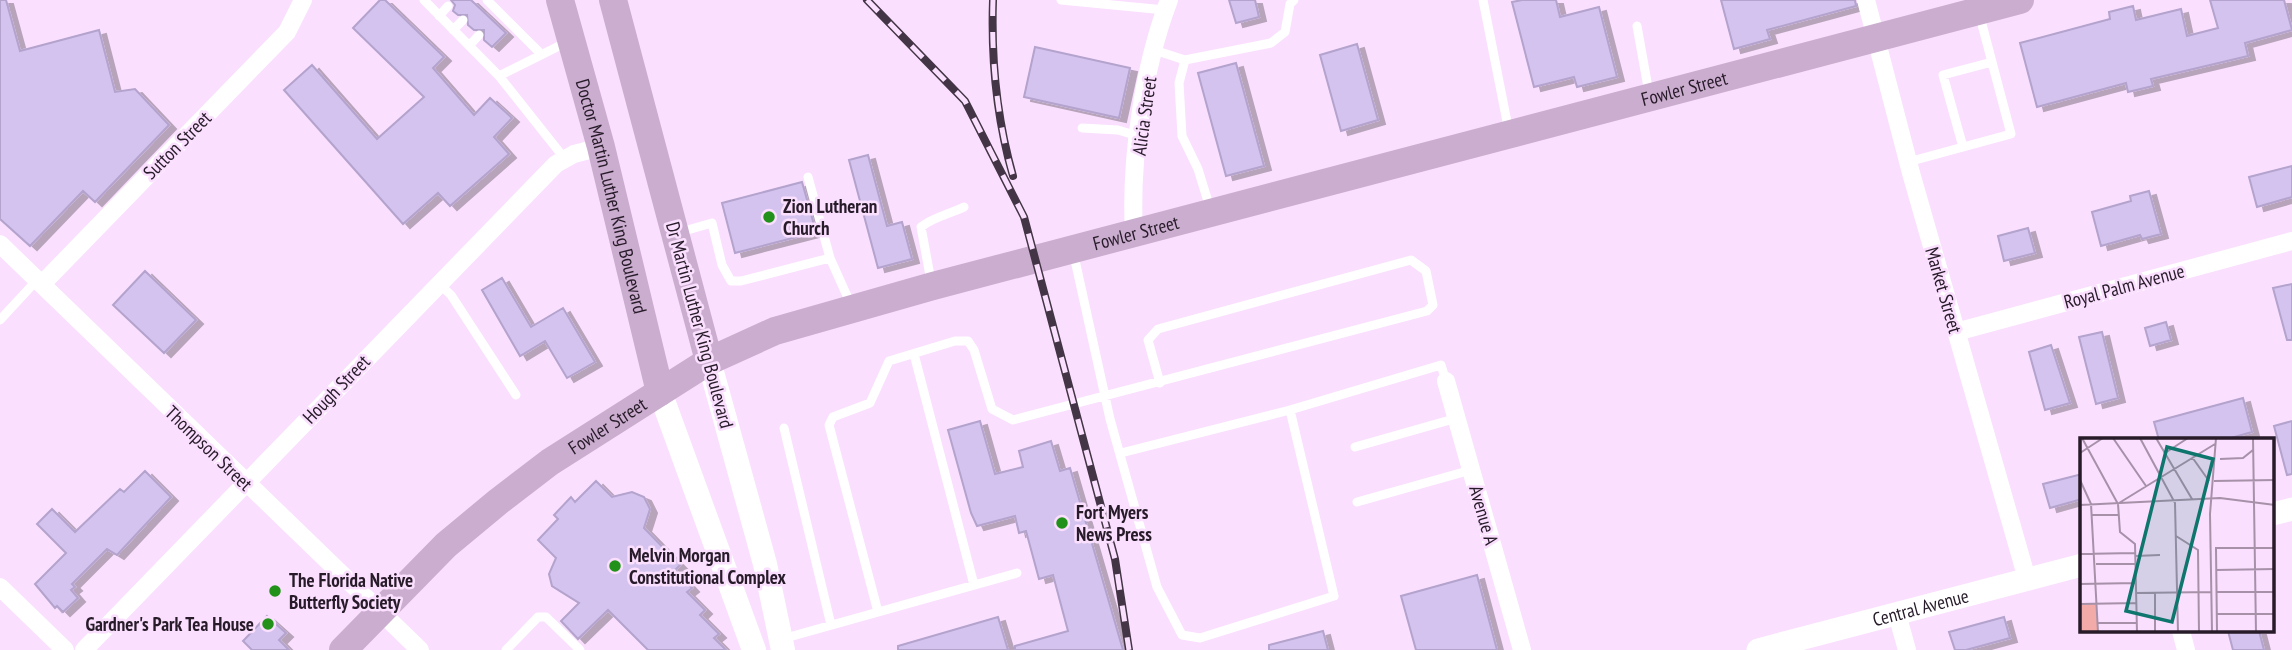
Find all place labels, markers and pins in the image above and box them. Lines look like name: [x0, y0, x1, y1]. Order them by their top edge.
place label: Zion Lutheran Church: [783, 194, 877, 240]
marker: Zion Lutheran Church: [761, 209, 777, 225]
place label: Fort Myers News Press: [1076, 500, 1152, 546]
marker: Fort Myers News Press: [1054, 515, 1070, 531]
place label: Melvin Morgan Constitutional Complex: [629, 543, 787, 589]
marker: Melvin Morgan Constitutional Complex: [607, 558, 623, 574]
place label: The Florida Native Butterfly Society: [289, 568, 413, 614]
marker: The Florida Native Butterfly Society: [267, 583, 283, 599]
place label: Gardner's Park Tea House: [85, 612, 254, 636]
marker: Gardner's Park Tea House: [260, 616, 276, 632]

